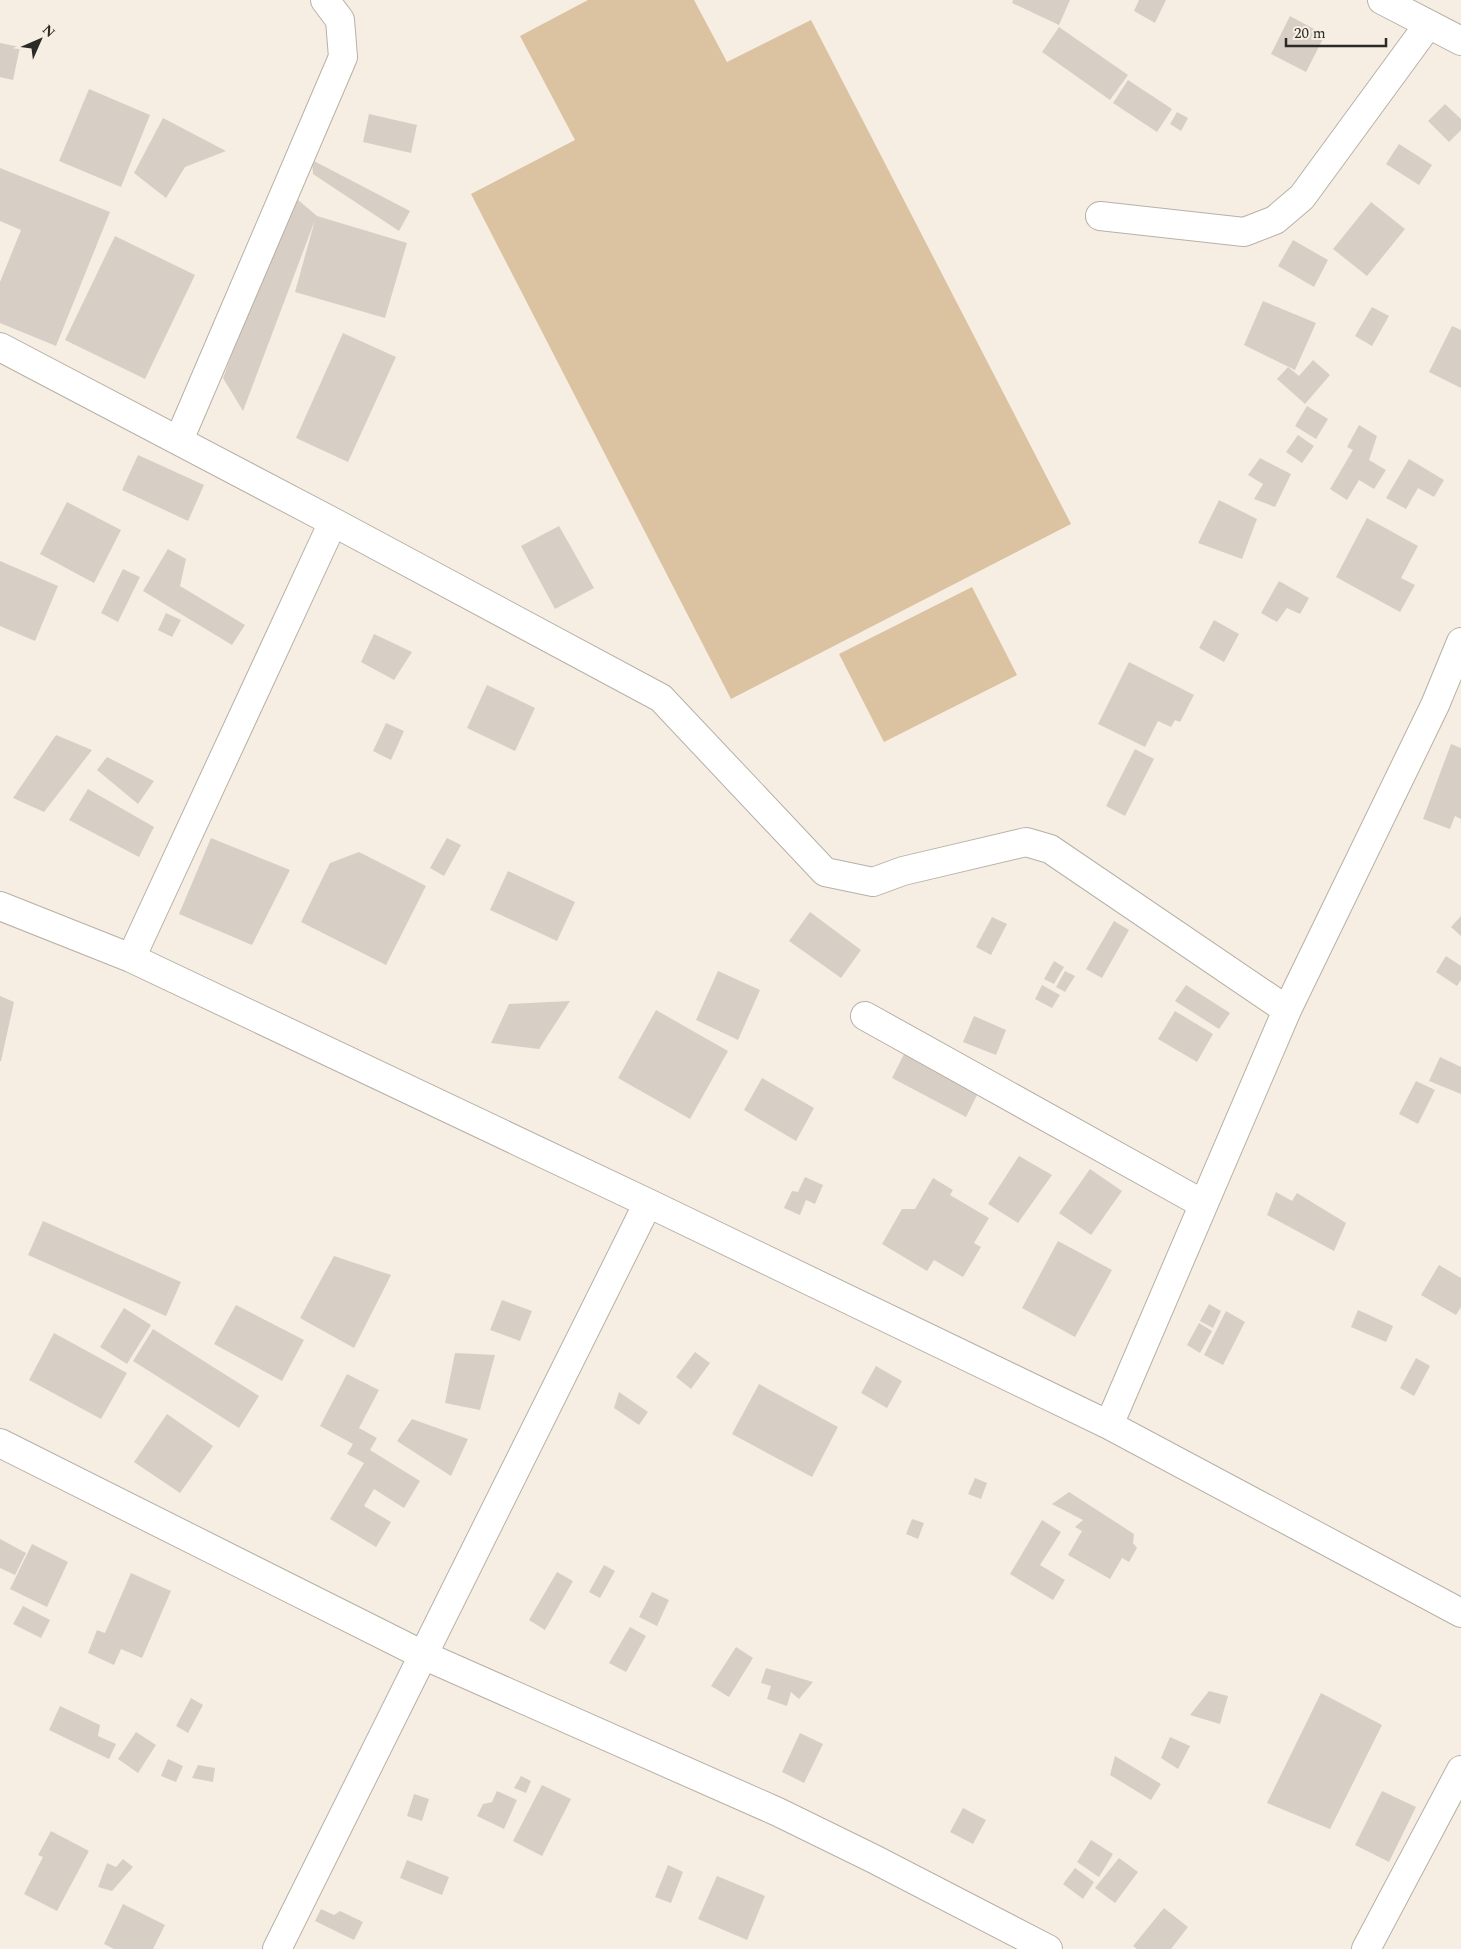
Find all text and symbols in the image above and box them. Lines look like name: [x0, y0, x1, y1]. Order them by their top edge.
north arrow: [15, 15, 65, 65]
scale bar: [1286, 15, 1386, 47]
text: N: [37, 20, 60, 43]
text: 20 m: [1294, 22, 1326, 45]

